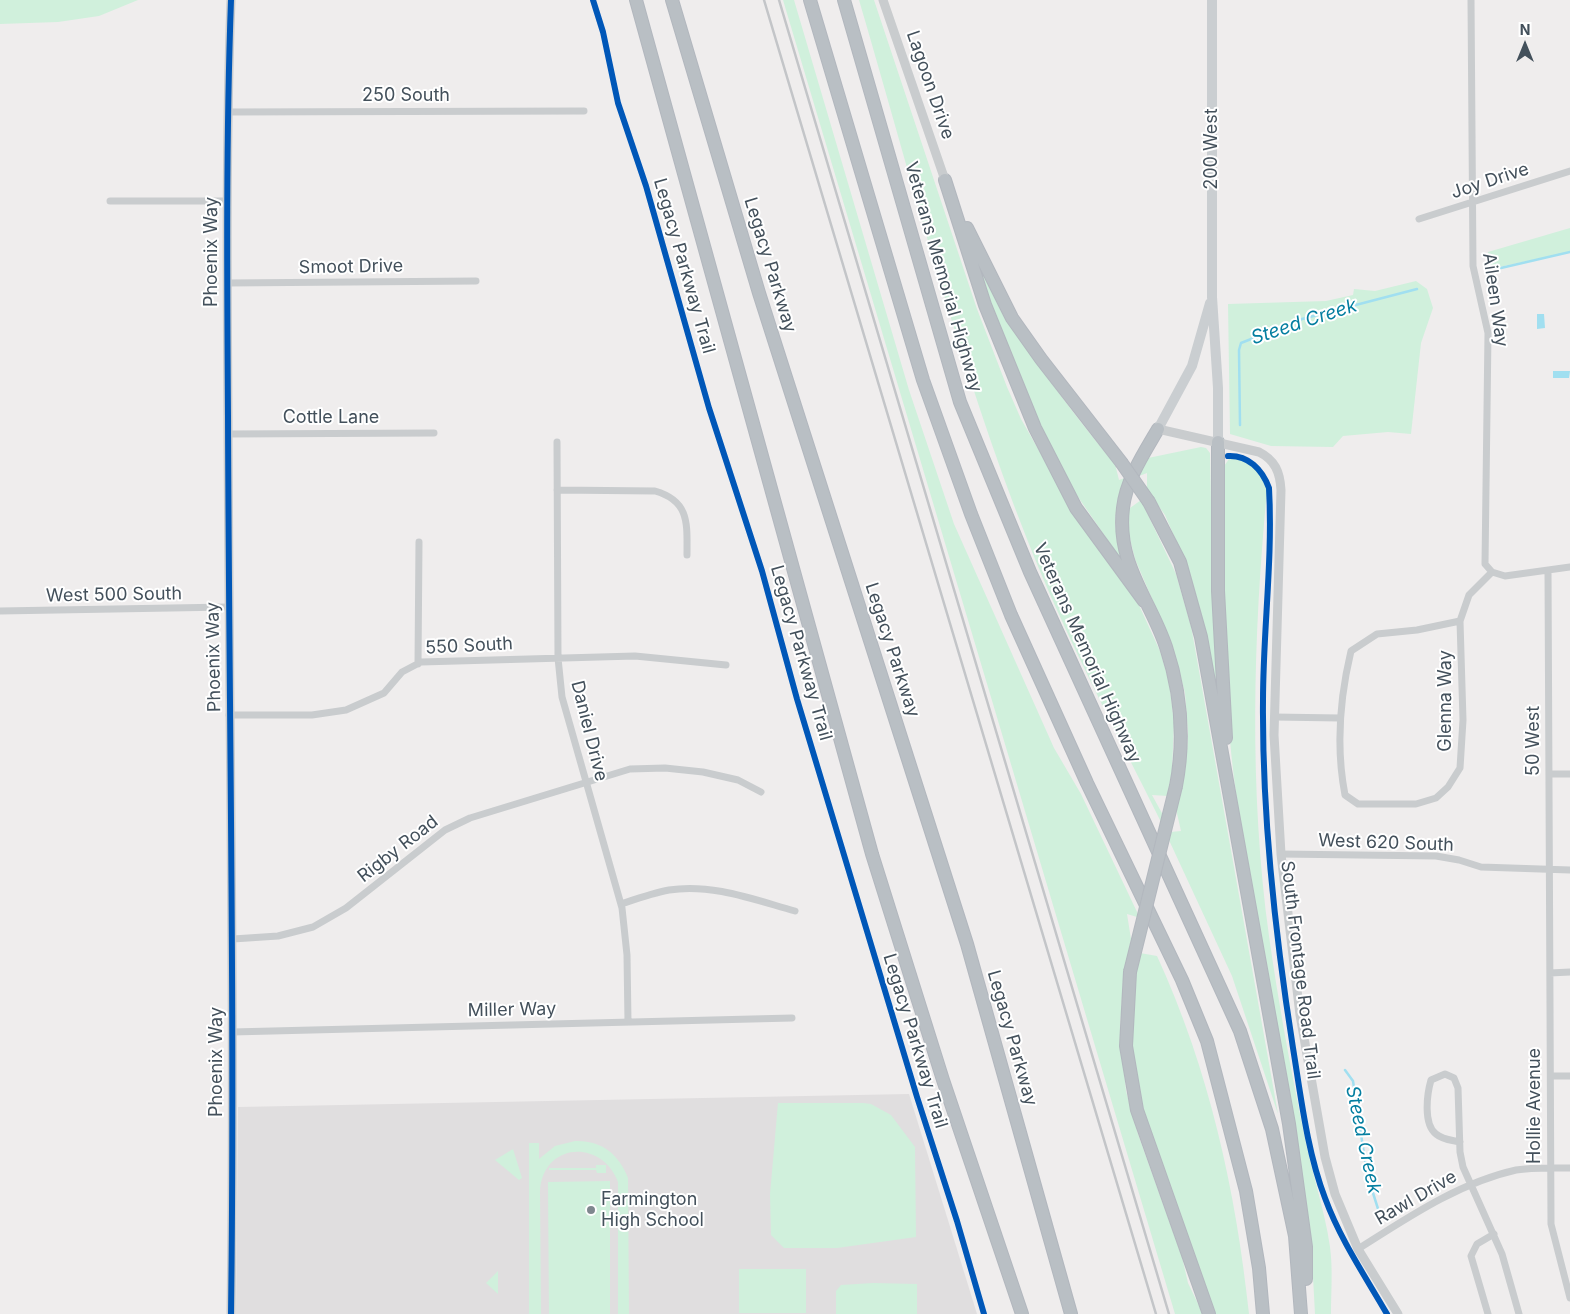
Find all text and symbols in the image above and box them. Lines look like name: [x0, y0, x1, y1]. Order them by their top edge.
north arrow: [1500, 20, 1550, 70]
text: N: [1520, 21, 1530, 38]
street label: Lagoon Drive: [901, 28, 959, 142]
street label: 250 South: [362, 85, 450, 107]
street label: 200 West: [1201, 108, 1223, 190]
street label: Joy Drive: [1448, 158, 1532, 204]
street label: Veterans Memorial Highway: [900, 159, 986, 395]
street label: Legacy Parkway Trail: [649, 176, 719, 356]
street label: Legacy Parkway: [739, 195, 801, 335]
street label: Phoenix Way: [201, 197, 223, 307]
street label: Aileen Way: [1478, 252, 1512, 348]
street label: Smoot Drive: [299, 255, 403, 279]
water label: Steed Creek: [1248, 294, 1360, 350]
street label: Cottle Lane: [283, 407, 379, 429]
street label: Veterans Memorial Highway: [1029, 540, 1145, 766]
street label: Legacy Parkway Trail: [766, 563, 836, 743]
street label: Legacy Parkway: [860, 580, 924, 720]
street label: West 500 South: [46, 583, 182, 607]
street label: Phoenix Way: [202, 602, 226, 712]
street label: 550 South: [425, 633, 513, 659]
street label: Glenna Way: [1435, 650, 1457, 752]
street label: Daniel Drive: [566, 679, 612, 783]
street label: 50 West: [1523, 706, 1545, 776]
street label: Rigby Road: [353, 811, 443, 887]
street label: West 620 South: [1318, 830, 1454, 856]
street label: South Frontage Road Trail: [1276, 860, 1324, 1080]
street label: Legacy Parkway Trail: [878, 951, 952, 1131]
street label: Legacy Parkway: [982, 968, 1042, 1108]
street label: Miller Way: [468, 998, 556, 1022]
street label: Phoenix Way: [206, 1007, 228, 1117]
street label: Hollie Avenue: [1524, 1048, 1546, 1164]
water label: Steed Creek: [1340, 1084, 1386, 1196]
street label: Rawl Drive: [1371, 1166, 1461, 1230]
place label: Farmington High School: [601, 1189, 704, 1232]
marker: Farmington High School: [585, 1204, 597, 1216]

